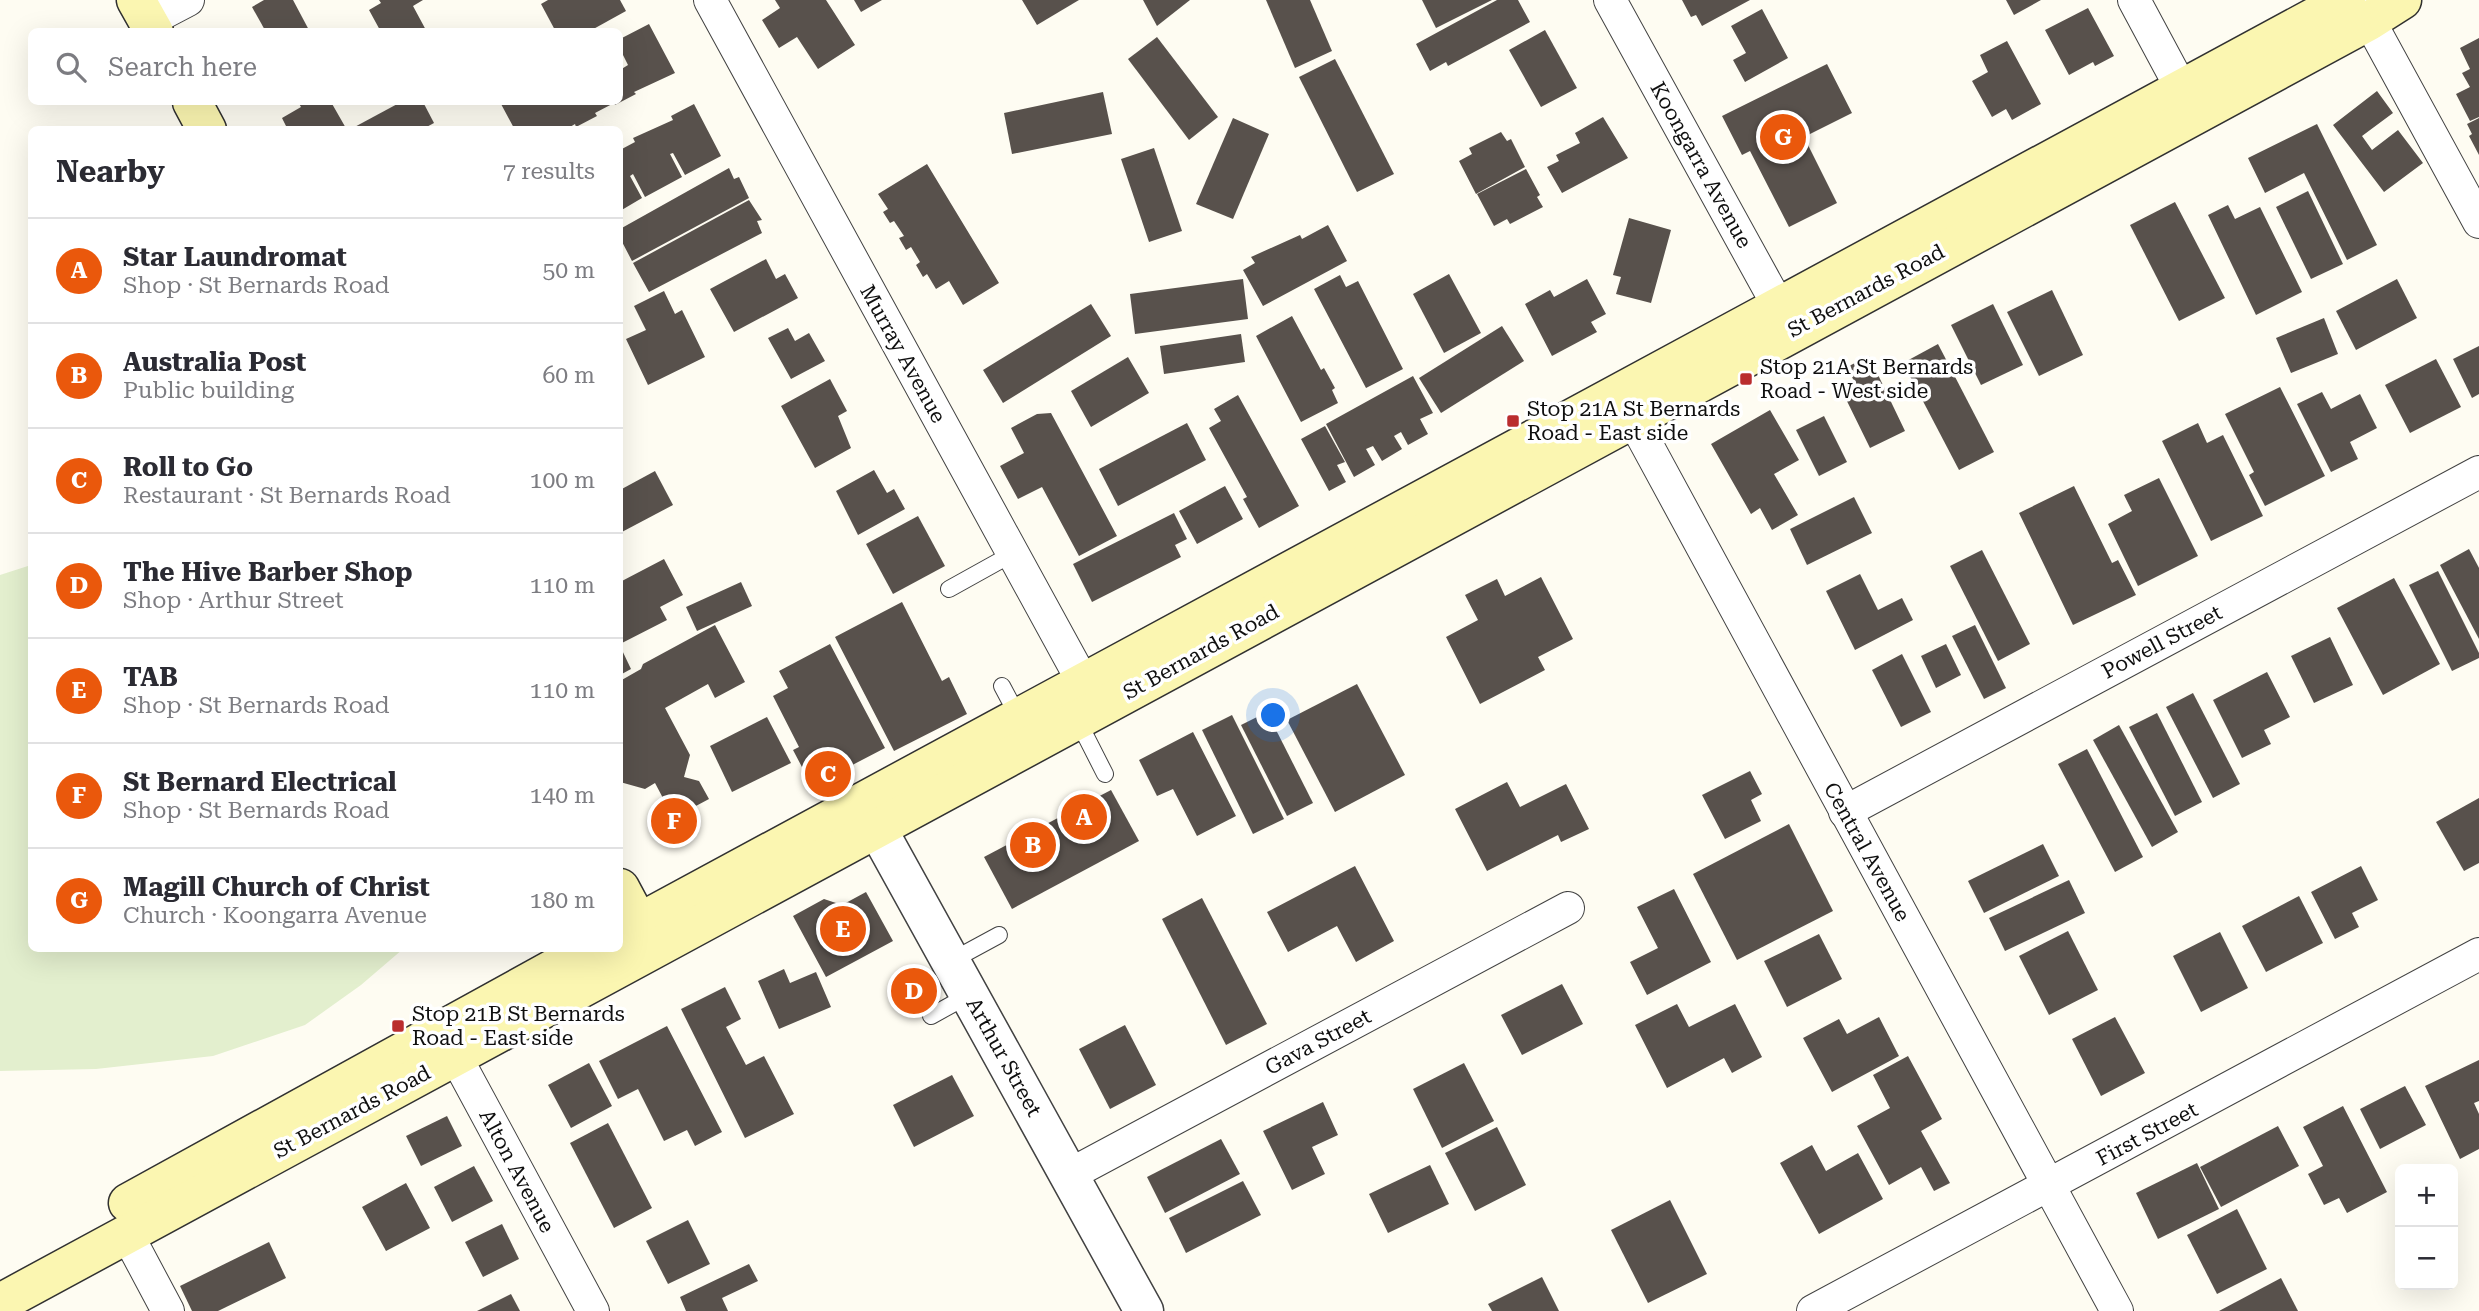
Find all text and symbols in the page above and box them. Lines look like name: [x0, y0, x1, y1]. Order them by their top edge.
search box: [28, 28, 623, 105]
icon: search: [52, 48, 90, 86]
text: Search here: [108, 52, 257, 82]
street label: Koongarra Avenue: [1645, 78, 1757, 252]
pin: G: [1760, 111, 1806, 163]
text: Nearby: [56, 154, 165, 189]
text: 7 results: [503, 158, 595, 185]
street label: St Bernards Road: [1783, 239, 1949, 342]
text: Star Laundromat: [123, 242, 347, 272]
text: A: [71, 257, 87, 284]
text: 50 m: [542, 257, 595, 284]
text: Shop · St Bernards Road: [123, 272, 390, 299]
street label: Murray Avenue: [855, 281, 951, 427]
text: Australia Post: [123, 347, 306, 377]
place label: Stop 21A St Bernards Road - West side: [1760, 355, 1973, 403]
text: B: [71, 362, 87, 389]
text: 60 m: [542, 362, 595, 389]
marker: Stop 21A St Bernards Road - West side: [1738, 371, 1754, 387]
text: Public building: [123, 377, 294, 404]
place label: Stop 21A St Bernards Road - East side: [1527, 397, 1740, 445]
marker: Stop 21A St Bernards Road - East side: [1505, 413, 1521, 429]
text: Roll to Go: [123, 452, 253, 482]
text: C: [71, 467, 87, 494]
text: 100 m: [530, 467, 595, 494]
text: Restaurant · St Bernards Road: [123, 482, 451, 509]
text: The Hive Barber Shop: [123, 557, 413, 587]
text: D: [70, 572, 88, 599]
text: 110 m: [530, 572, 595, 599]
text: Shop · Arthur Street: [123, 587, 343, 614]
street label: St Bernards Road: [1119, 599, 1283, 705]
street label: Powell Street: [2098, 600, 2226, 684]
text: TAB: [123, 662, 178, 692]
text: E: [72, 677, 86, 704]
text: 110 m: [530, 677, 595, 704]
text: Shop · St Bernards Road: [123, 692, 390, 719]
your location: [1256, 698, 1290, 732]
pin: C: [805, 748, 851, 800]
text: St Bernard Electrical: [123, 767, 397, 797]
street label: Central Avenue: [1819, 778, 1915, 926]
text: F: [72, 782, 86, 809]
text: 140 m: [530, 782, 595, 809]
pin: A: [1061, 791, 1107, 843]
pin: F: [651, 795, 697, 847]
text: Shop · St Bernards Road: [123, 797, 390, 824]
pin: B: [1010, 819, 1056, 871]
text: Magill Church of Christ: [123, 872, 430, 902]
text: G: [70, 887, 88, 914]
text: 180 m: [530, 887, 595, 914]
text: Church · Koongarra Avenue: [123, 902, 427, 929]
pin: E: [820, 903, 866, 955]
pin: D: [891, 965, 937, 1017]
street label: Arthur Street: [961, 993, 1047, 1121]
place label: Stop 21B St Bernards Road - East side: [412, 1002, 625, 1050]
street label: Gava Street: [1261, 1004, 1375, 1080]
marker: Stop 21B St Bernards Road - East side: [390, 1018, 406, 1034]
street label: St Bernards Road: [269, 1060, 435, 1163]
street label: First Street: [2092, 1097, 2202, 1171]
street label: Alton Avenue: [474, 1105, 560, 1237]
map controls: [2395, 1164, 2458, 1290]
button: +: [2395, 1164, 2458, 1227]
button: −: [2395, 1227, 2458, 1290]

